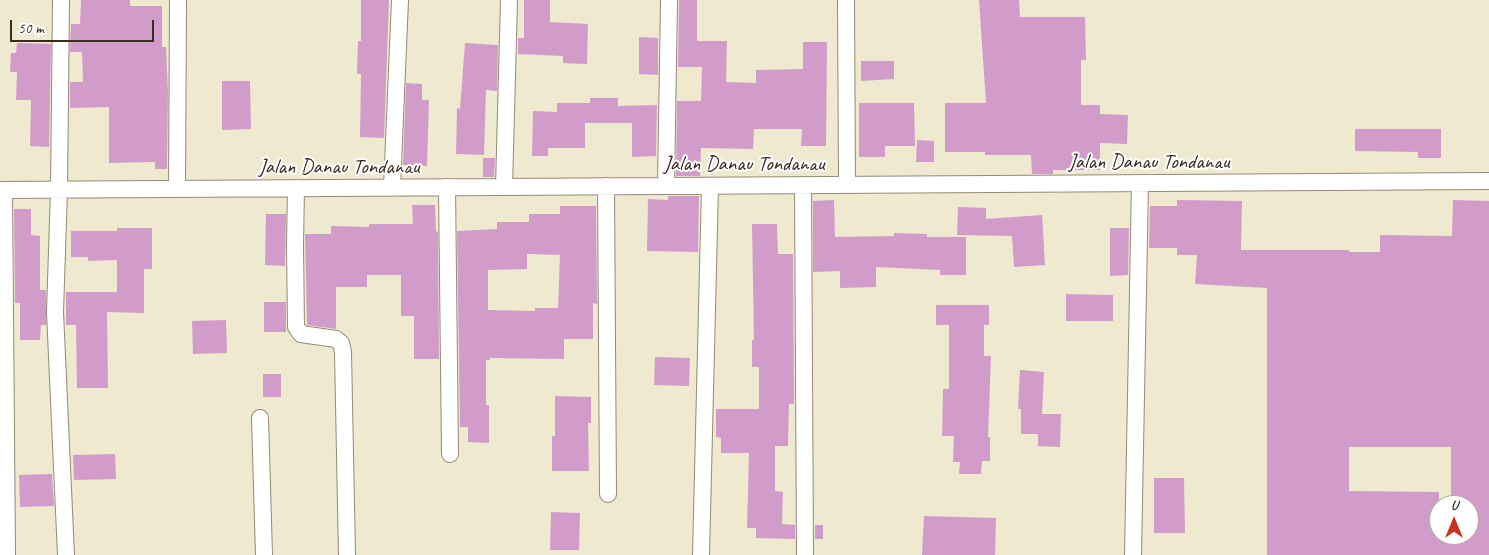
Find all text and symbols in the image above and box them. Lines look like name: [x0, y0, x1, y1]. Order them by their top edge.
scale bar: [12, 10, 156, 42]
text: 50 m: [18, 19, 44, 38]
street label: Jalan Danau Tondanau: [1068, 149, 1230, 175]
street label: Jalan Danau Tondanau: [663, 151, 825, 177]
street label: Jalan Danau Tondanau: [258, 154, 420, 180]
north arrow: [1429, 495, 1479, 545]
text: U: [1451, 497, 1457, 514]

